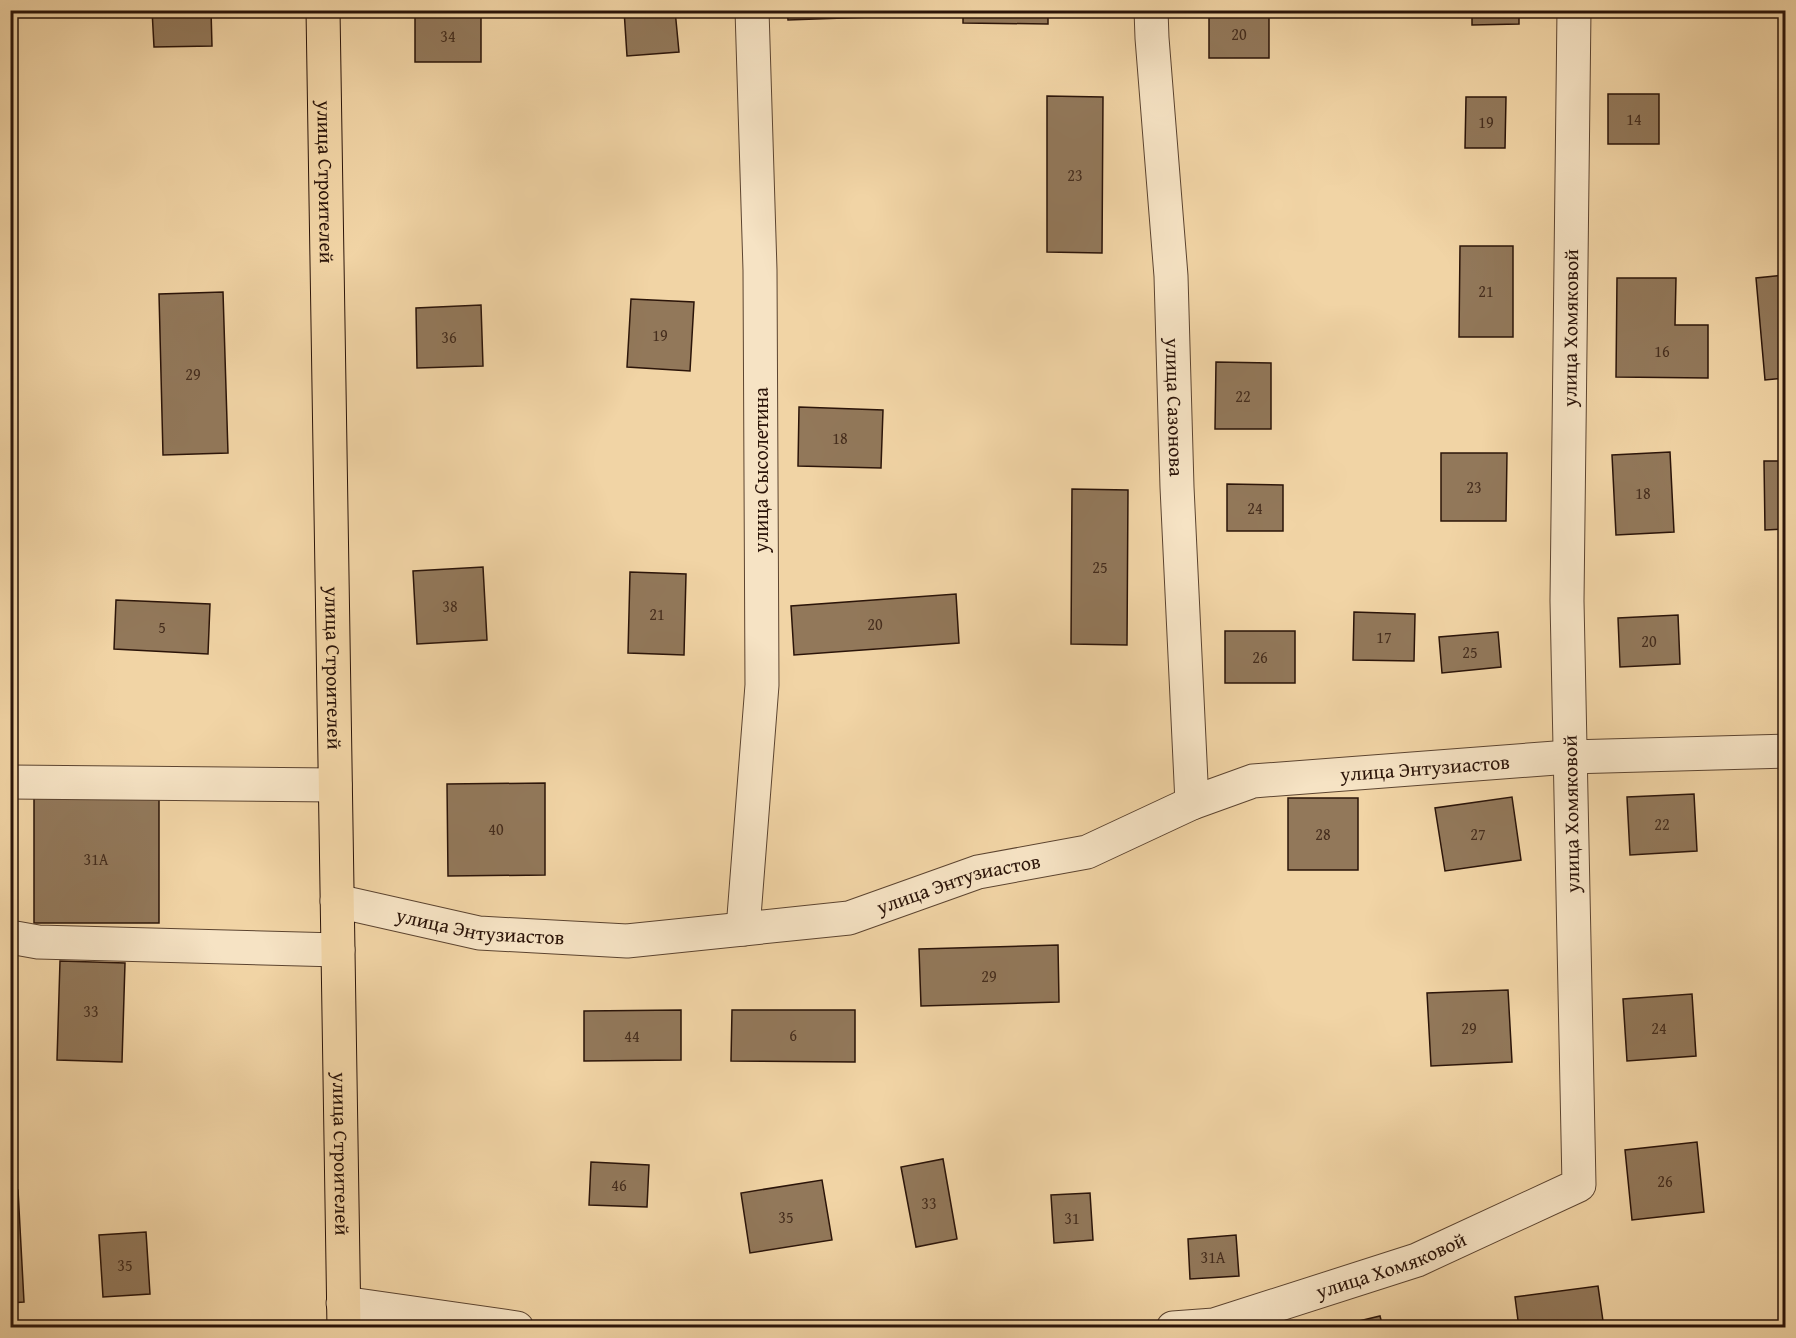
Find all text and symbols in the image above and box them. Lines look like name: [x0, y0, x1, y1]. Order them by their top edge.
house number: 20: [1231, 22, 1247, 46]
house number: 34: [440, 24, 456, 48]
street label: улица Строителей: [310, 99, 342, 264]
house number: 14: [1626, 107, 1642, 131]
house number: 19: [1478, 110, 1494, 134]
house number: 23: [1067, 163, 1083, 187]
street label: улица Хомяковой: [1554, 249, 1585, 408]
house number: 21: [1478, 279, 1494, 303]
house number: 19: [652, 323, 668, 347]
house number: 36: [441, 325, 457, 349]
street label: улица Сазонова: [1159, 336, 1192, 477]
house number: 16: [1654, 339, 1670, 363]
house number: 29: [185, 362, 201, 386]
house number: 22: [1235, 384, 1251, 408]
street label: улица Сысолетина: [746, 387, 775, 554]
house number: 18: [832, 426, 848, 450]
house number: 23: [1466, 475, 1482, 499]
house number: 18: [1635, 481, 1651, 505]
house number: 24: [1247, 496, 1263, 520]
house number: 25: [1092, 555, 1108, 579]
street label: улица Строителей: [318, 585, 350, 750]
house number: 38: [442, 594, 458, 618]
house number: 21: [649, 602, 665, 626]
house number: 20: [867, 612, 883, 636]
house number: 5: [158, 615, 166, 639]
house number: 17: [1376, 625, 1392, 649]
house number: 20: [1641, 629, 1657, 653]
house number: 25: [1462, 640, 1478, 664]
house number: 26: [1252, 645, 1268, 669]
street label: улица Хомяковой: [1555, 735, 1586, 894]
street label: улица Энтузиастов: [1338, 747, 1511, 788]
house number: 22: [1654, 812, 1670, 836]
house number: 40: [488, 817, 504, 841]
house number: 28: [1315, 822, 1331, 846]
house number: 27: [1470, 822, 1486, 846]
street label: улица Энтузиастов: [871, 846, 1043, 921]
house number: 31А: [83, 847, 109, 871]
street label: улица Энтузиастов: [392, 900, 565, 952]
house number: 29: [981, 964, 997, 988]
house number: 33: [83, 999, 99, 1023]
house number: 29: [1461, 1016, 1477, 1040]
house number: 24: [1651, 1016, 1667, 1040]
house number: 6: [789, 1023, 797, 1047]
house number: 44: [624, 1024, 640, 1048]
street label: улица Строителей: [326, 1071, 358, 1236]
house number: 26: [1657, 1169, 1673, 1193]
house number: 46: [611, 1173, 627, 1197]
house number: 33: [921, 1191, 937, 1215]
house number: 35: [778, 1205, 794, 1229]
house number: 31: [1064, 1206, 1080, 1230]
street label: улица Хомяковой: [1311, 1224, 1471, 1306]
house number: 31А: [1200, 1245, 1226, 1269]
house number: 35: [117, 1253, 133, 1277]

